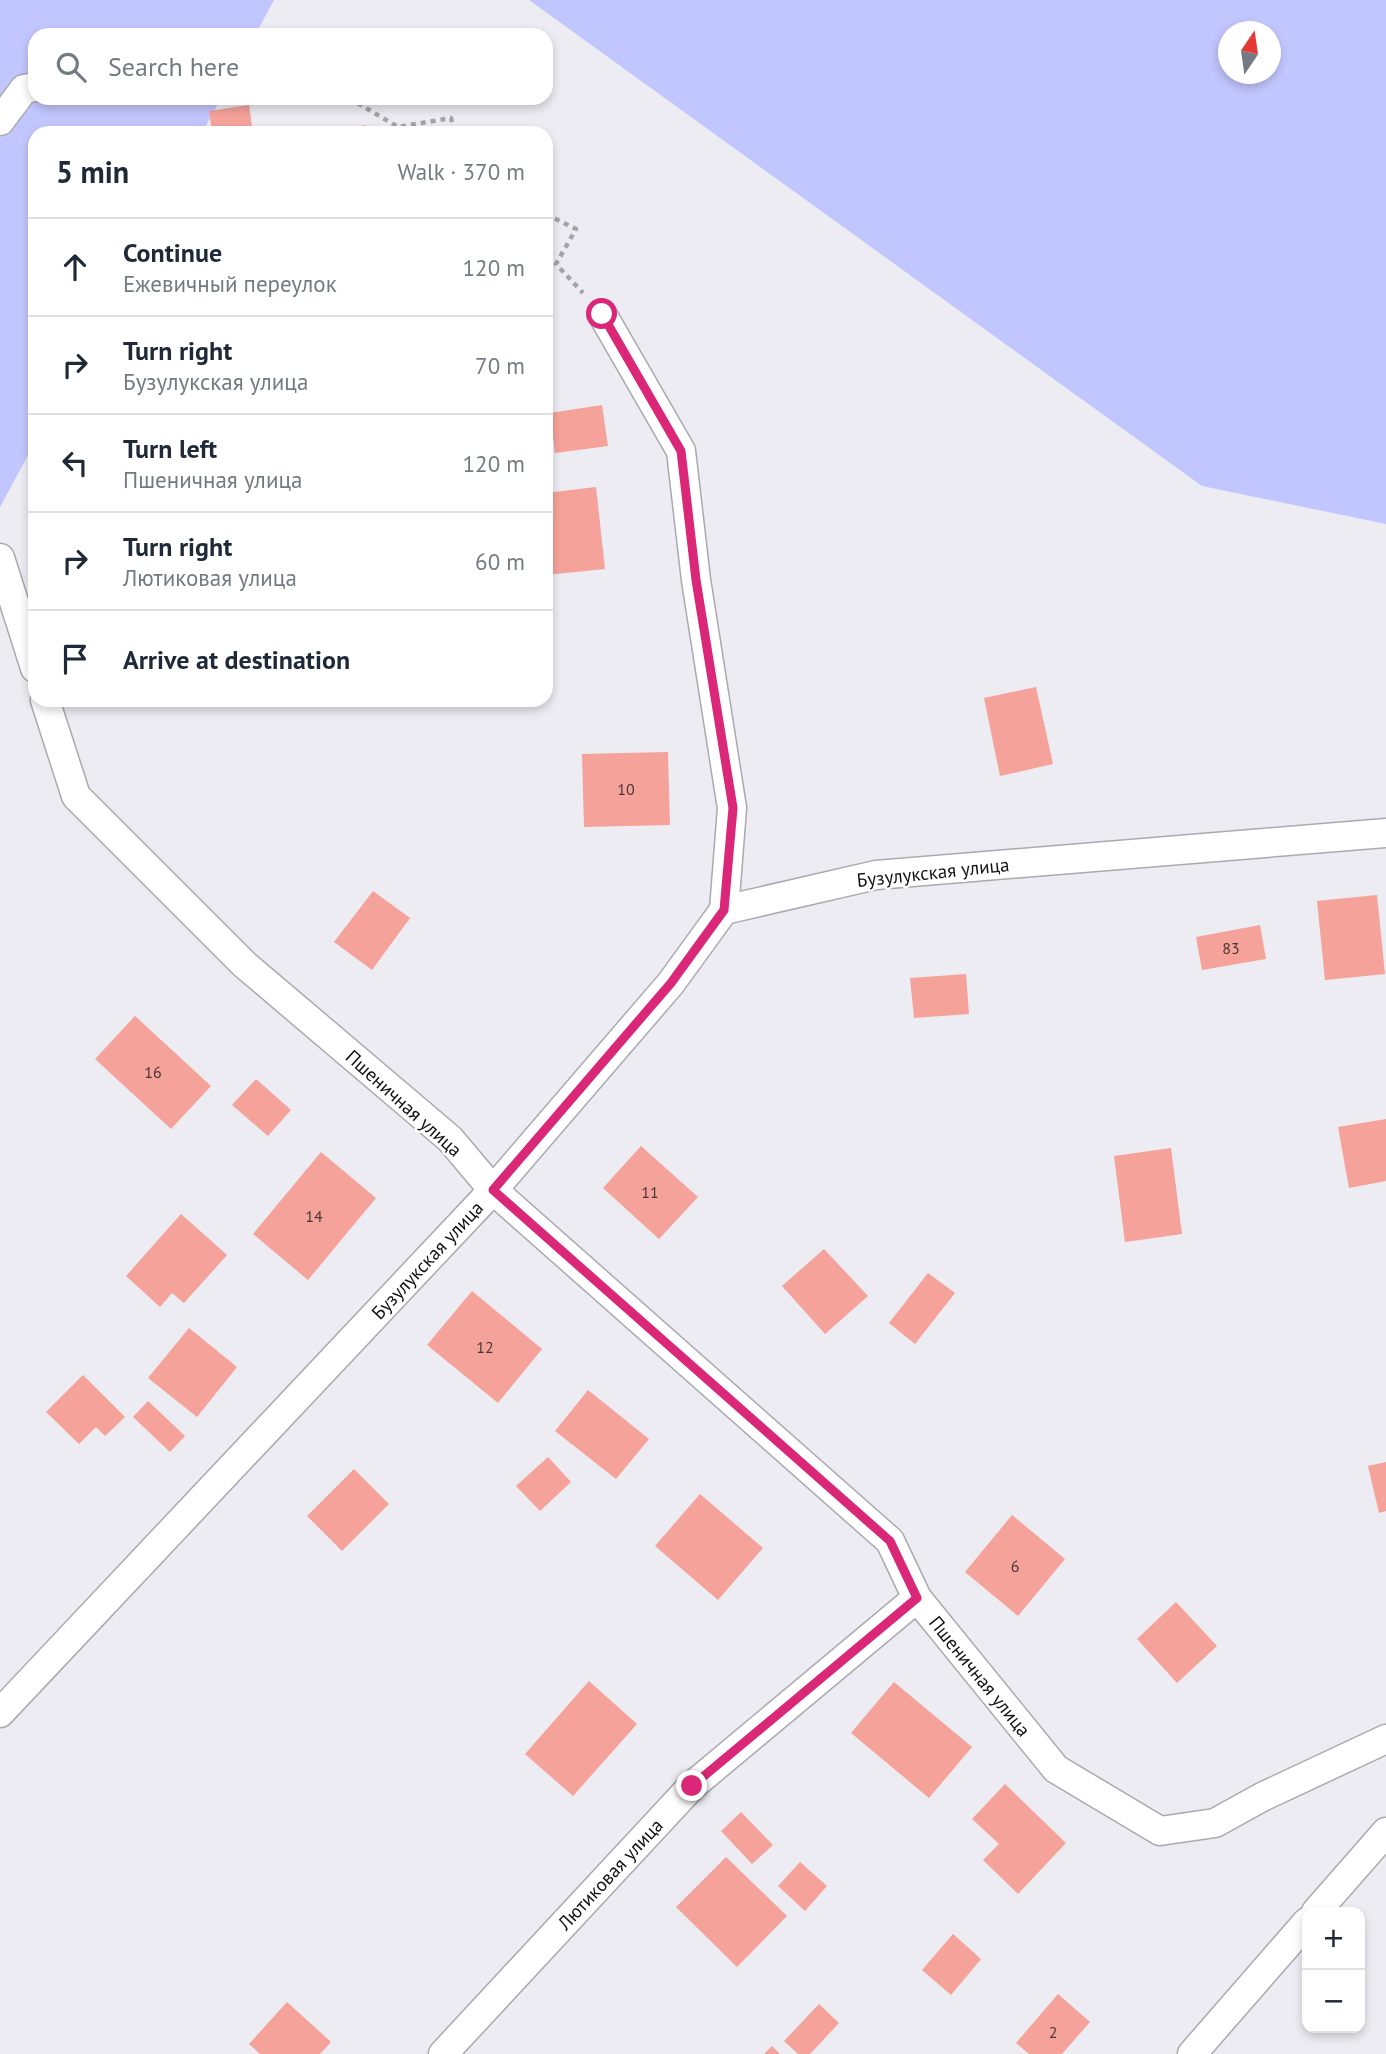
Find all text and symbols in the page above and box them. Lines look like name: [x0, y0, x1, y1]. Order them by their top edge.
north arrow: [1218, 21, 1281, 84]
search box: [28, 28, 553, 105]
icon: search: [52, 48, 90, 86]
text: Search here: [108, 50, 239, 83]
text: 5 min: [56, 152, 129, 191]
text: Walk · 370 m: [398, 157, 525, 186]
text: Continue: [123, 236, 222, 269]
icon: ahead: [56, 248, 94, 286]
text: 120 m: [463, 253, 525, 282]
text: Ежевичный переулок: [123, 269, 337, 298]
route start: [586, 298, 617, 329]
text: Turn right: [123, 334, 232, 367]
icon: right: [56, 346, 94, 384]
text: 70 m: [475, 351, 525, 380]
text: Бузулукская улица: [123, 367, 308, 396]
text: Turn left: [123, 432, 217, 465]
icon: left: [56, 444, 94, 482]
text: 120 m: [463, 449, 525, 478]
text: Пшеничная улица: [123, 465, 302, 494]
text: Turn right: [123, 530, 232, 563]
icon: right: [56, 542, 94, 580]
text: 60 m: [475, 547, 525, 576]
text: Лютиковая улица: [123, 563, 297, 592]
icon: arrive: [56, 640, 94, 678]
text: Arrive at destination: [123, 643, 350, 676]
house number: 10: [617, 779, 635, 799]
street label: Бузулукская улица: [856, 852, 1010, 892]
house number: 83: [1222, 938, 1240, 958]
street label: Пшеничная улица: [341, 1044, 467, 1162]
house number: 16: [144, 1062, 162, 1082]
house number: 11: [641, 1182, 659, 1202]
street label: Бузулукская улица: [366, 1196, 488, 1324]
house number: 14: [305, 1206, 323, 1226]
house number: 12: [476, 1337, 494, 1357]
house number: 6: [1011, 1556, 1019, 1576]
street label: Пшеничная улица: [924, 1611, 1036, 1741]
route end: [676, 1770, 707, 1801]
street label: Лютиковая улица: [552, 1813, 668, 1935]
map controls: [1302, 1907, 1365, 2033]
button: +: [1302, 1907, 1365, 1970]
button: −: [1302, 1970, 1365, 2033]
house number: 2: [1049, 2022, 1057, 2042]

